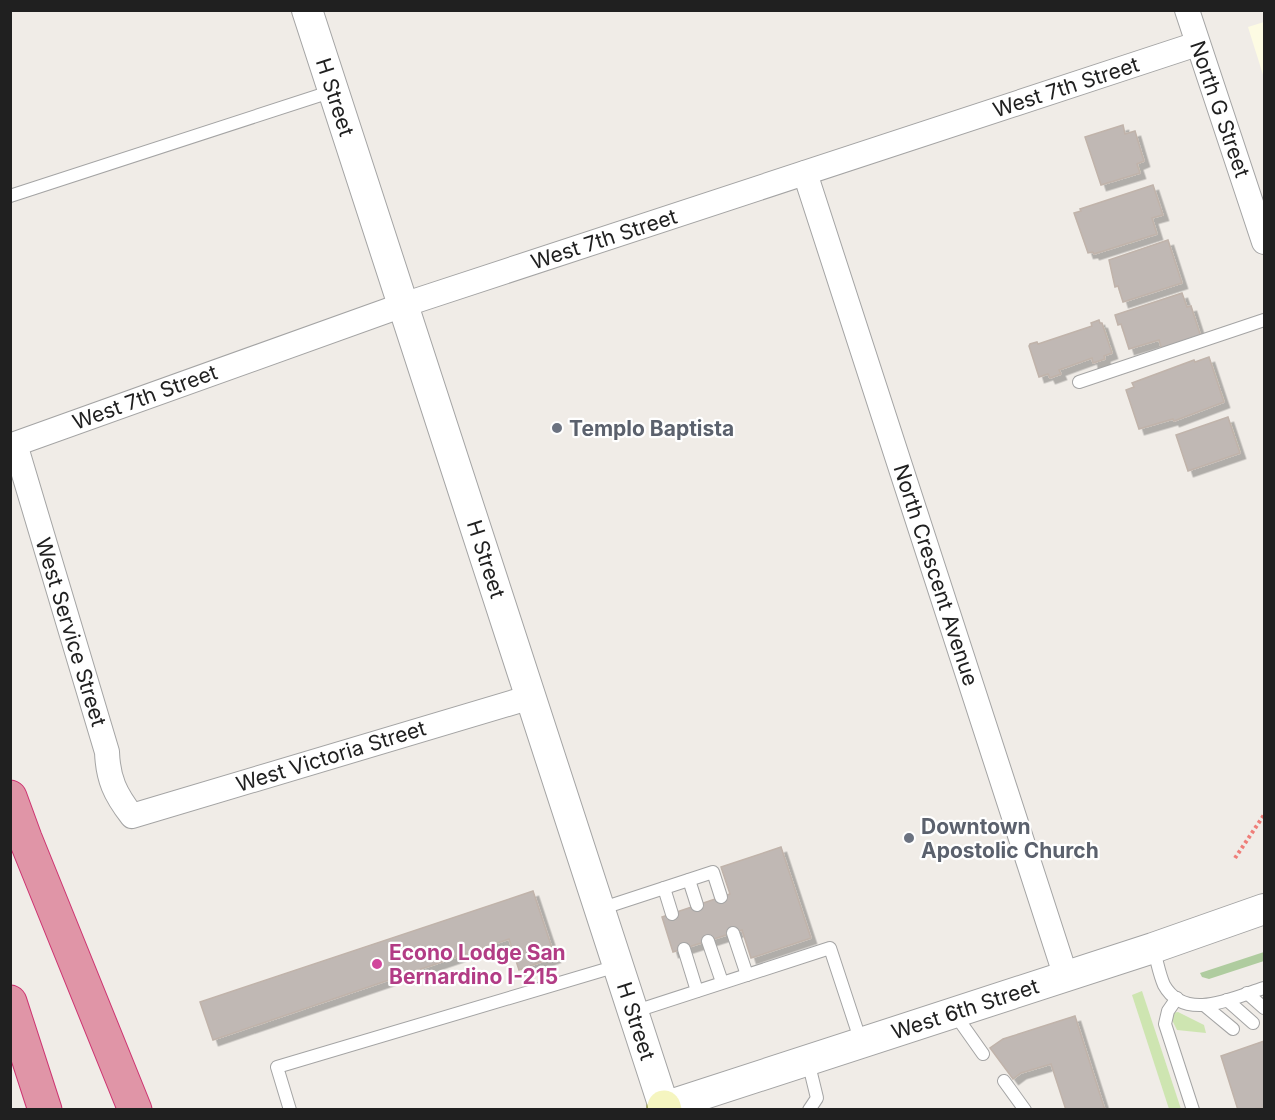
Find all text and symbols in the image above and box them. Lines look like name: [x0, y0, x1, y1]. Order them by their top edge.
street label: North G Street: [1185, 37, 1255, 181]
street label: West 7th Street: [990, 52, 1142, 122]
street label: H Street: [311, 55, 359, 139]
street label: West 7th Street: [528, 204, 680, 274]
street label: West 7th Street: [69, 359, 221, 435]
place label: Templo Baptista: [569, 416, 734, 441]
marker: Templo Baptista: [550, 421, 564, 435]
street label: North Crescent Avenue: [888, 461, 984, 689]
street label: H Street: [462, 517, 510, 601]
street label: West Service Street: [30, 535, 112, 729]
street label: West Victoria Street: [233, 715, 429, 797]
place label: Downtown Apostolic Church: [921, 814, 1099, 863]
marker: Downtown Apostolic Church: [902, 831, 916, 845]
place label: Econo Lodge San Bernardino I-215: [389, 940, 566, 989]
marker: Econo Lodge San Bernardino I-215: [370, 957, 384, 971]
street label: West 6th Street: [888, 973, 1042, 1045]
street label: H Street: [612, 979, 660, 1063]

